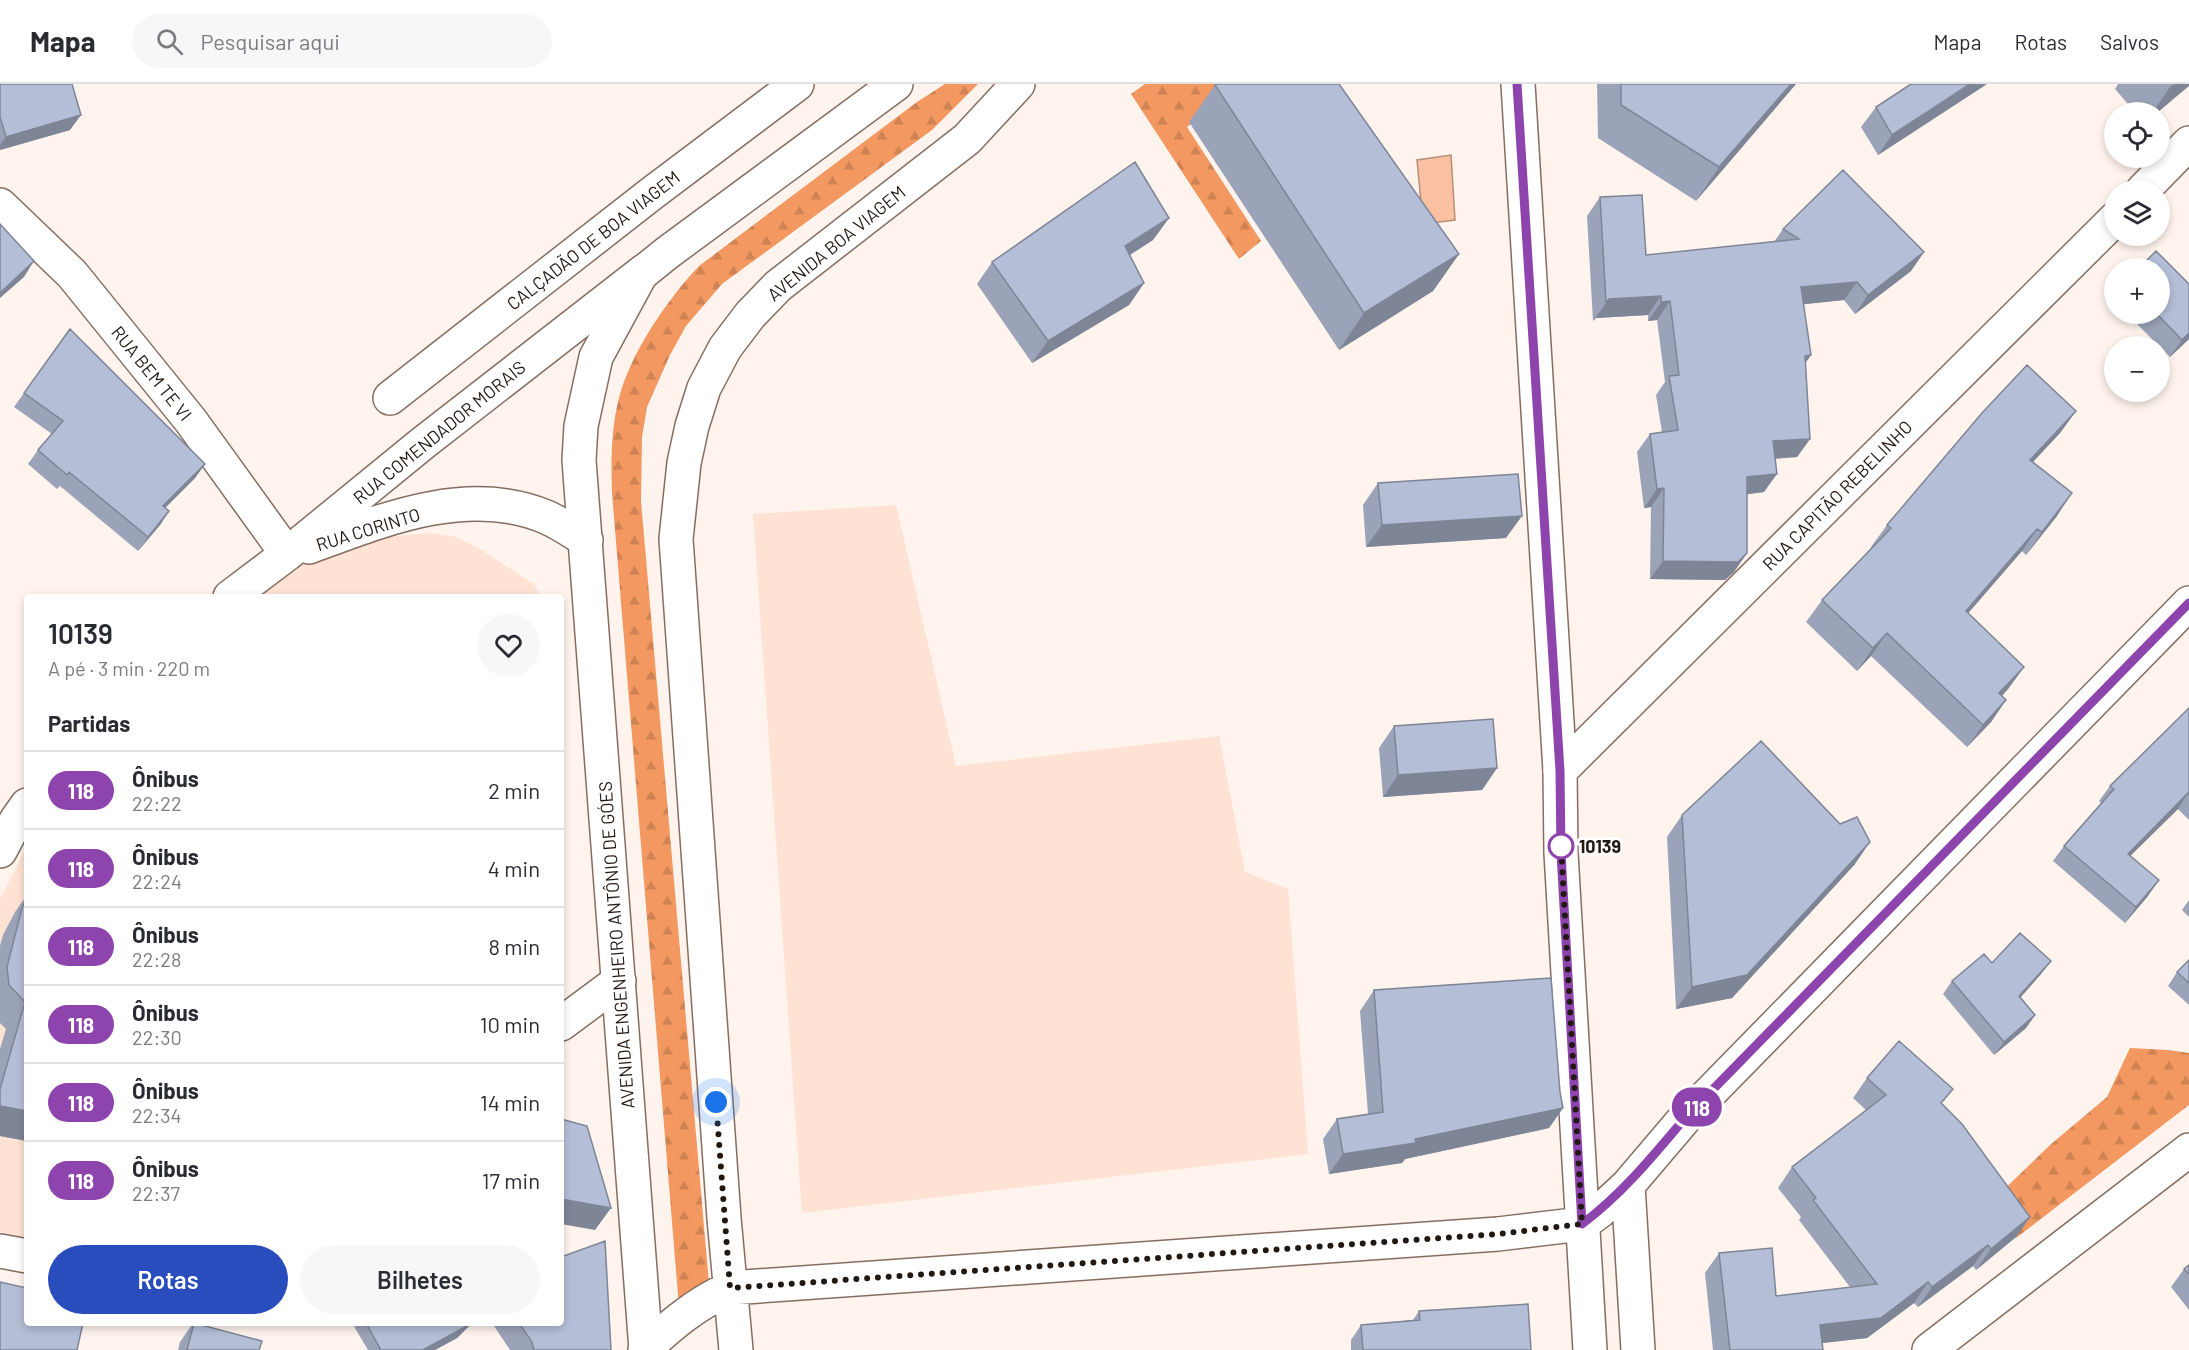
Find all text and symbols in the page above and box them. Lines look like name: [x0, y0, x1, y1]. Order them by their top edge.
search box: [132, 14, 552, 68]
text: Mapa: [30, 24, 96, 58]
icon: search: [153, 25, 186, 58]
text: Pesquisar aqui: [201, 28, 340, 54]
text: Mapa: [1933, 29, 1981, 54]
text: Rotas: [2014, 29, 2067, 54]
text: Salvos: [2100, 29, 2159, 54]
map controls: [2104, 102, 2170, 402]
button: locate: [2104, 102, 2170, 168]
street label: CALÇADÃO DE BOA VIAGEM: [502, 166, 684, 314]
button: layers: [2104, 180, 2170, 246]
street label: AVENIDA BOA VIAGEM: [763, 181, 909, 305]
button: +: [2104, 258, 2170, 324]
street label: RUA BEM TE VI: [107, 321, 197, 425]
button: −: [2104, 336, 2170, 402]
street label: RUA COMENDADOR MORAIS: [348, 356, 530, 508]
street label: RUA CAPITÃO REBELINHO: [1757, 415, 1917, 575]
street label: RUA CORINTO: [313, 503, 423, 555]
button: heart: [477, 614, 540, 677]
text: 10139: [48, 616, 113, 650]
text: A pé · 3 min · 220 m: [48, 656, 210, 680]
text: Partidas: [48, 710, 130, 736]
text: Ônibus: [132, 765, 199, 791]
text: 2 min: [488, 777, 540, 803]
text: 118: [68, 778, 94, 803]
street label: AVENIDA ENGENHEIRO ANTÔNIO DE GÓES: [594, 781, 638, 1109]
text: 22:22: [132, 791, 182, 815]
marker: 10139: [1548, 833, 1574, 859]
place label: 10139: [1579, 835, 1621, 857]
text: Ônibus: [132, 843, 199, 869]
text: 4 min: [488, 855, 540, 881]
text: 118: [68, 856, 94, 881]
text: 22:24: [132, 869, 182, 893]
text: Ônibus: [132, 921, 199, 947]
text: 8 min: [488, 933, 540, 959]
text: 118: [68, 934, 94, 959]
text: 22:28: [132, 947, 181, 971]
text: Ônibus: [132, 999, 199, 1025]
text: 10 min: [480, 1011, 540, 1037]
text: 118: [68, 1012, 94, 1037]
text: 22:30: [132, 1025, 182, 1049]
text: Ônibus: [132, 1077, 199, 1103]
your location: [701, 1087, 731, 1117]
line badge: 118: [1662, 1088, 1732, 1126]
text: 14 min: [480, 1089, 540, 1115]
text: 118: [68, 1090, 94, 1115]
text: 118: [1684, 1095, 1710, 1120]
text: 22:34: [132, 1103, 182, 1127]
text: Ônibus: [132, 1155, 199, 1181]
text: 17 min: [482, 1167, 540, 1193]
text: 118: [68, 1168, 94, 1193]
text: 22:37: [132, 1181, 180, 1205]
button: Rotas: [48, 1245, 288, 1314]
button: Bilhetes: [300, 1245, 540, 1314]

